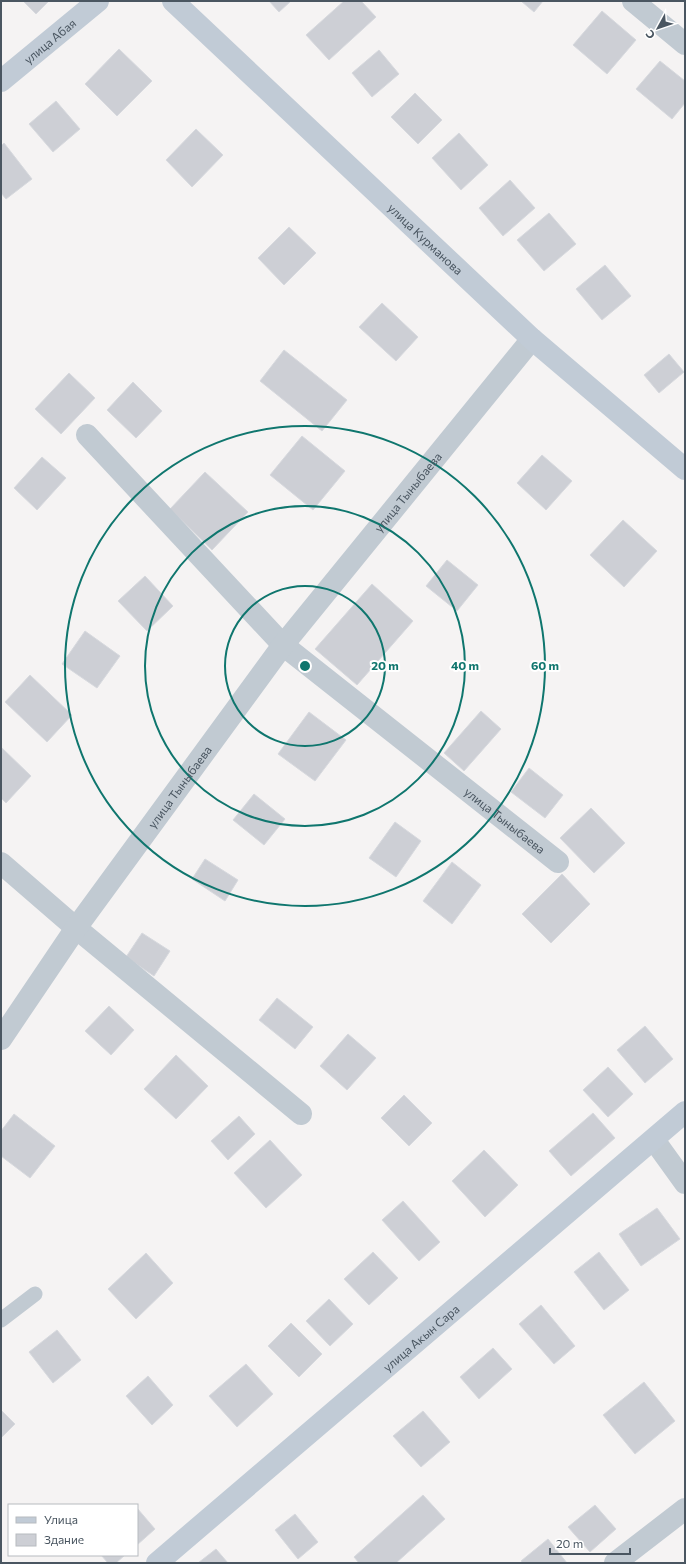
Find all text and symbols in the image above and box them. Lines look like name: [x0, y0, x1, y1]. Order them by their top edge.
north arrow: [638, 8, 678, 48]
street label: улица Абая: [21, 15, 78, 66]
text: С: [642, 27, 657, 42]
street label: улица Курманова: [385, 200, 466, 277]
street label: улица Тыныбаева: [371, 449, 444, 535]
text: 20 m: [371, 658, 399, 672]
text: 40 m: [451, 658, 479, 672]
text: 60 m: [531, 658, 559, 672]
centre of rings: [298, 659, 312, 673]
street label: улица Тыныбаева: [145, 743, 214, 831]
street label: улица Тыныбаева: [462, 784, 548, 856]
street label: улица Акын Сара: [380, 1301, 462, 1374]
legend: [8, 1504, 138, 1556]
text: Улица: [44, 1512, 78, 1526]
scale bar: [550, 1530, 630, 1556]
text: Здание: [44, 1532, 84, 1546]
text: 20 m: [556, 1536, 583, 1550]

